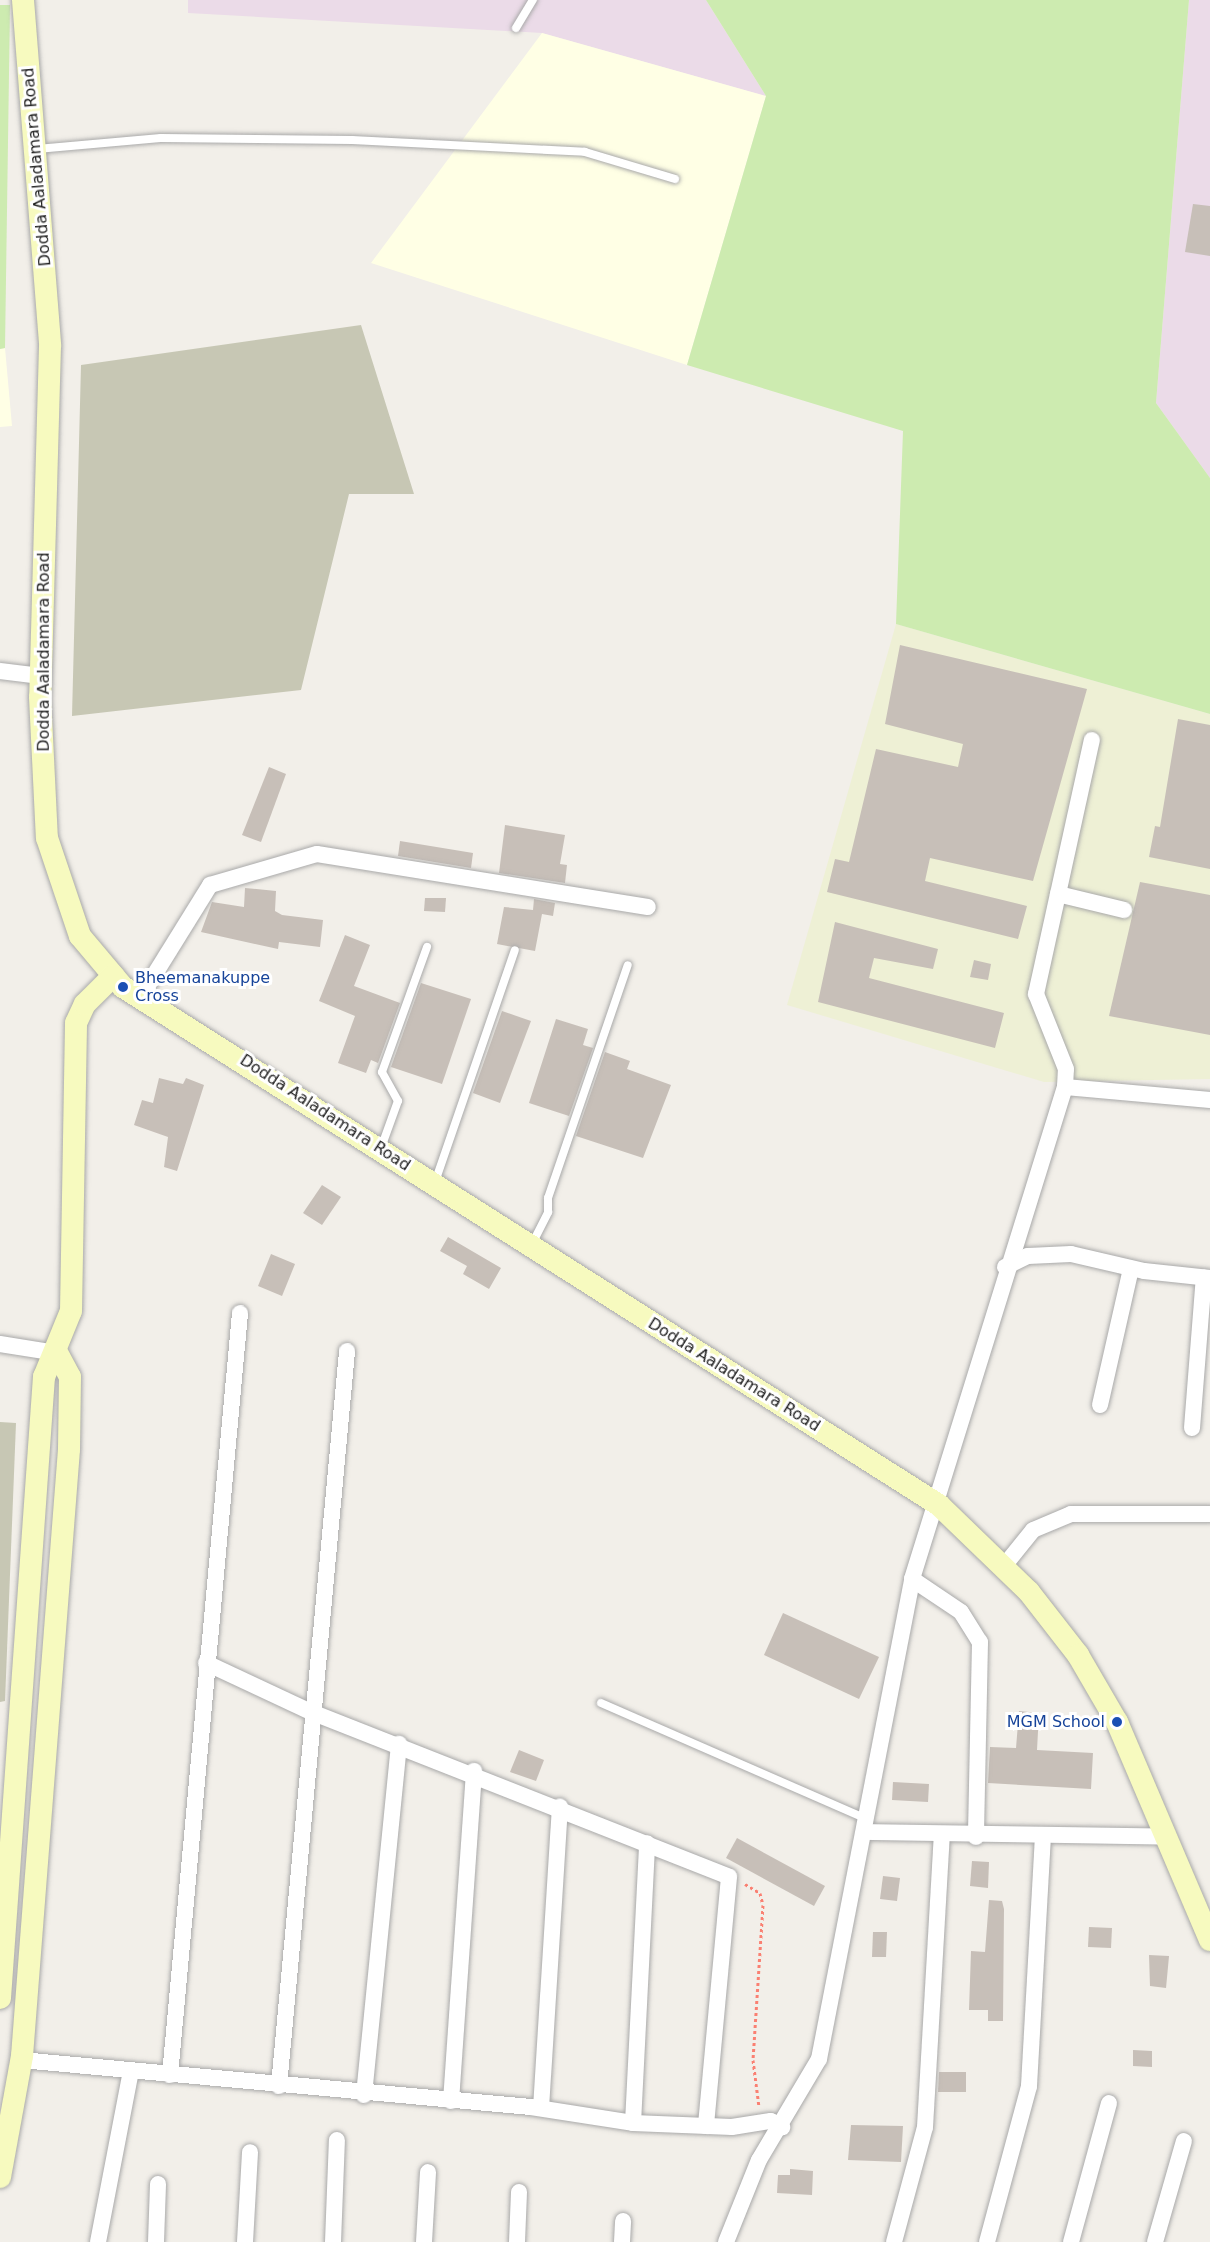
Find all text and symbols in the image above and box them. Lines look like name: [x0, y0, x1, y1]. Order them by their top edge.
street label: Dodda Aaladamara Road: [19, 67, 55, 267]
street label: Dodda Aaladamara Road: [34, 552, 54, 752]
place label: Bheemanakuppe Cross: [135, 968, 270, 1006]
marker: Bheemanakuppe Cross: [116, 980, 130, 994]
street label: Dodda Aaladamara Road: [236, 1051, 414, 1175]
street label: Dodda Aaladamara Road: [644, 1314, 824, 1436]
place label: MGM School: [1007, 1712, 1105, 1732]
marker: MGM School: [1110, 1715, 1124, 1729]

